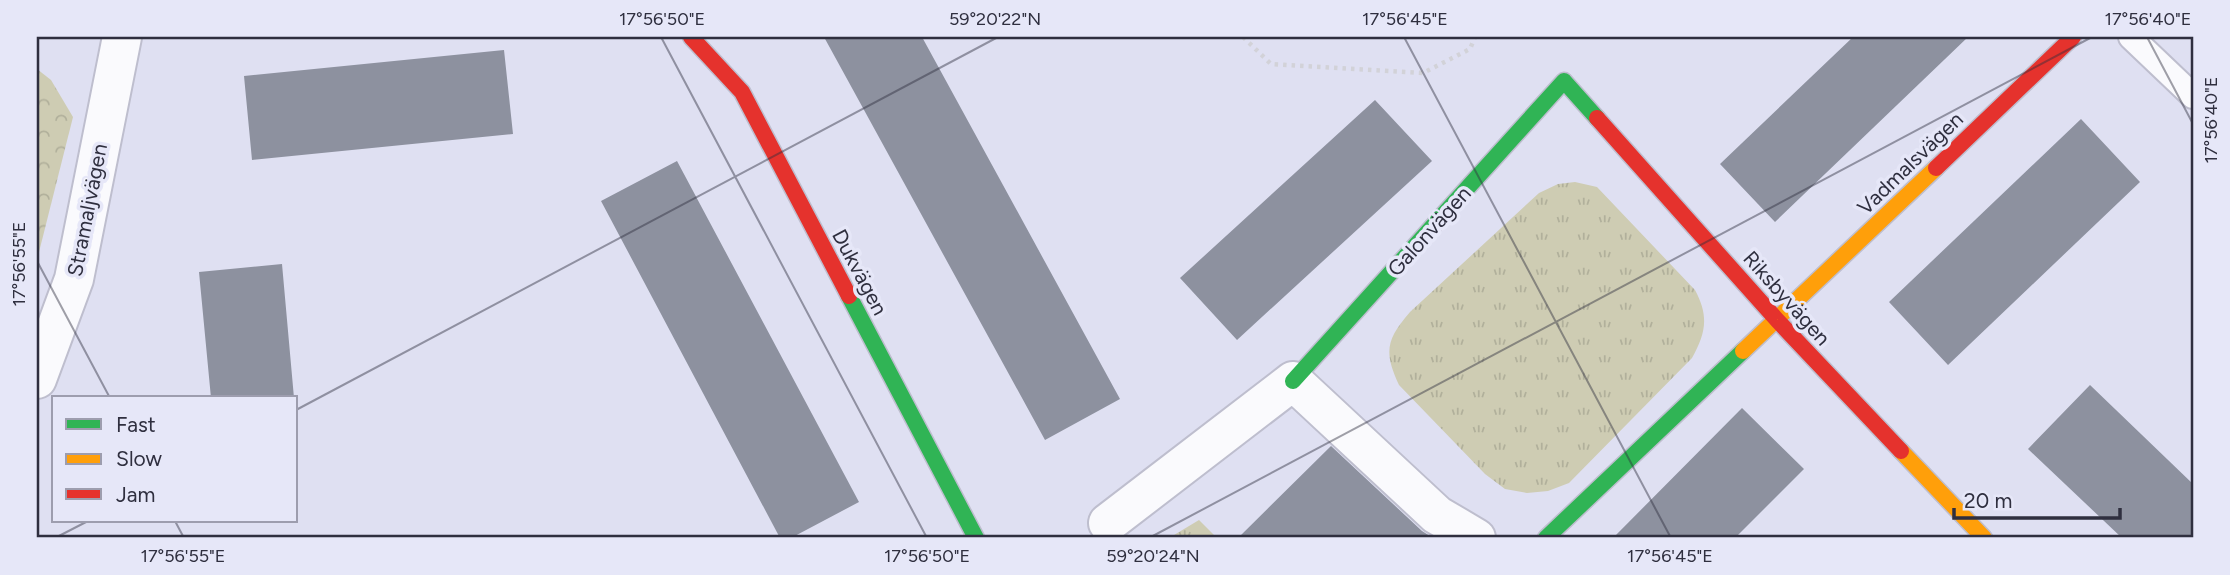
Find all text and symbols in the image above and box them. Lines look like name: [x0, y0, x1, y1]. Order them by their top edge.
text: 17°56'50"E: [619, 8, 705, 30]
text: 59°20'22"N: [949, 8, 1041, 30]
text: 17°56'45"E: [1362, 8, 1448, 30]
text: 17°56'40"E: [2104, 8, 2192, 30]
text: 17°56'40"E: [2200, 76, 2222, 164]
street label: Vadmalsvägen: [1852, 106, 1968, 220]
street label: Stramaljvägen: [62, 142, 112, 278]
street label: Galonvägen: [1382, 181, 1476, 281]
text: 17°56'55"E: [8, 222, 30, 307]
street label: Dukvägen: [827, 225, 893, 319]
street label: Riksbyvägen: [1738, 246, 1836, 350]
legend: [52, 396, 298, 522]
text: Fast: [116, 412, 156, 437]
text: Slow: [116, 446, 162, 471]
scale bar: [1954, 477, 2120, 521]
text: Jam: [116, 482, 155, 507]
text: 20 m: [1964, 488, 2012, 513]
text: 17°56'55"E: [141, 545, 226, 567]
text: 17°56'50"E: [884, 545, 970, 567]
text: 59°20'24"N: [1106, 545, 1200, 567]
text: 17°56'45"E: [1627, 545, 1713, 567]

